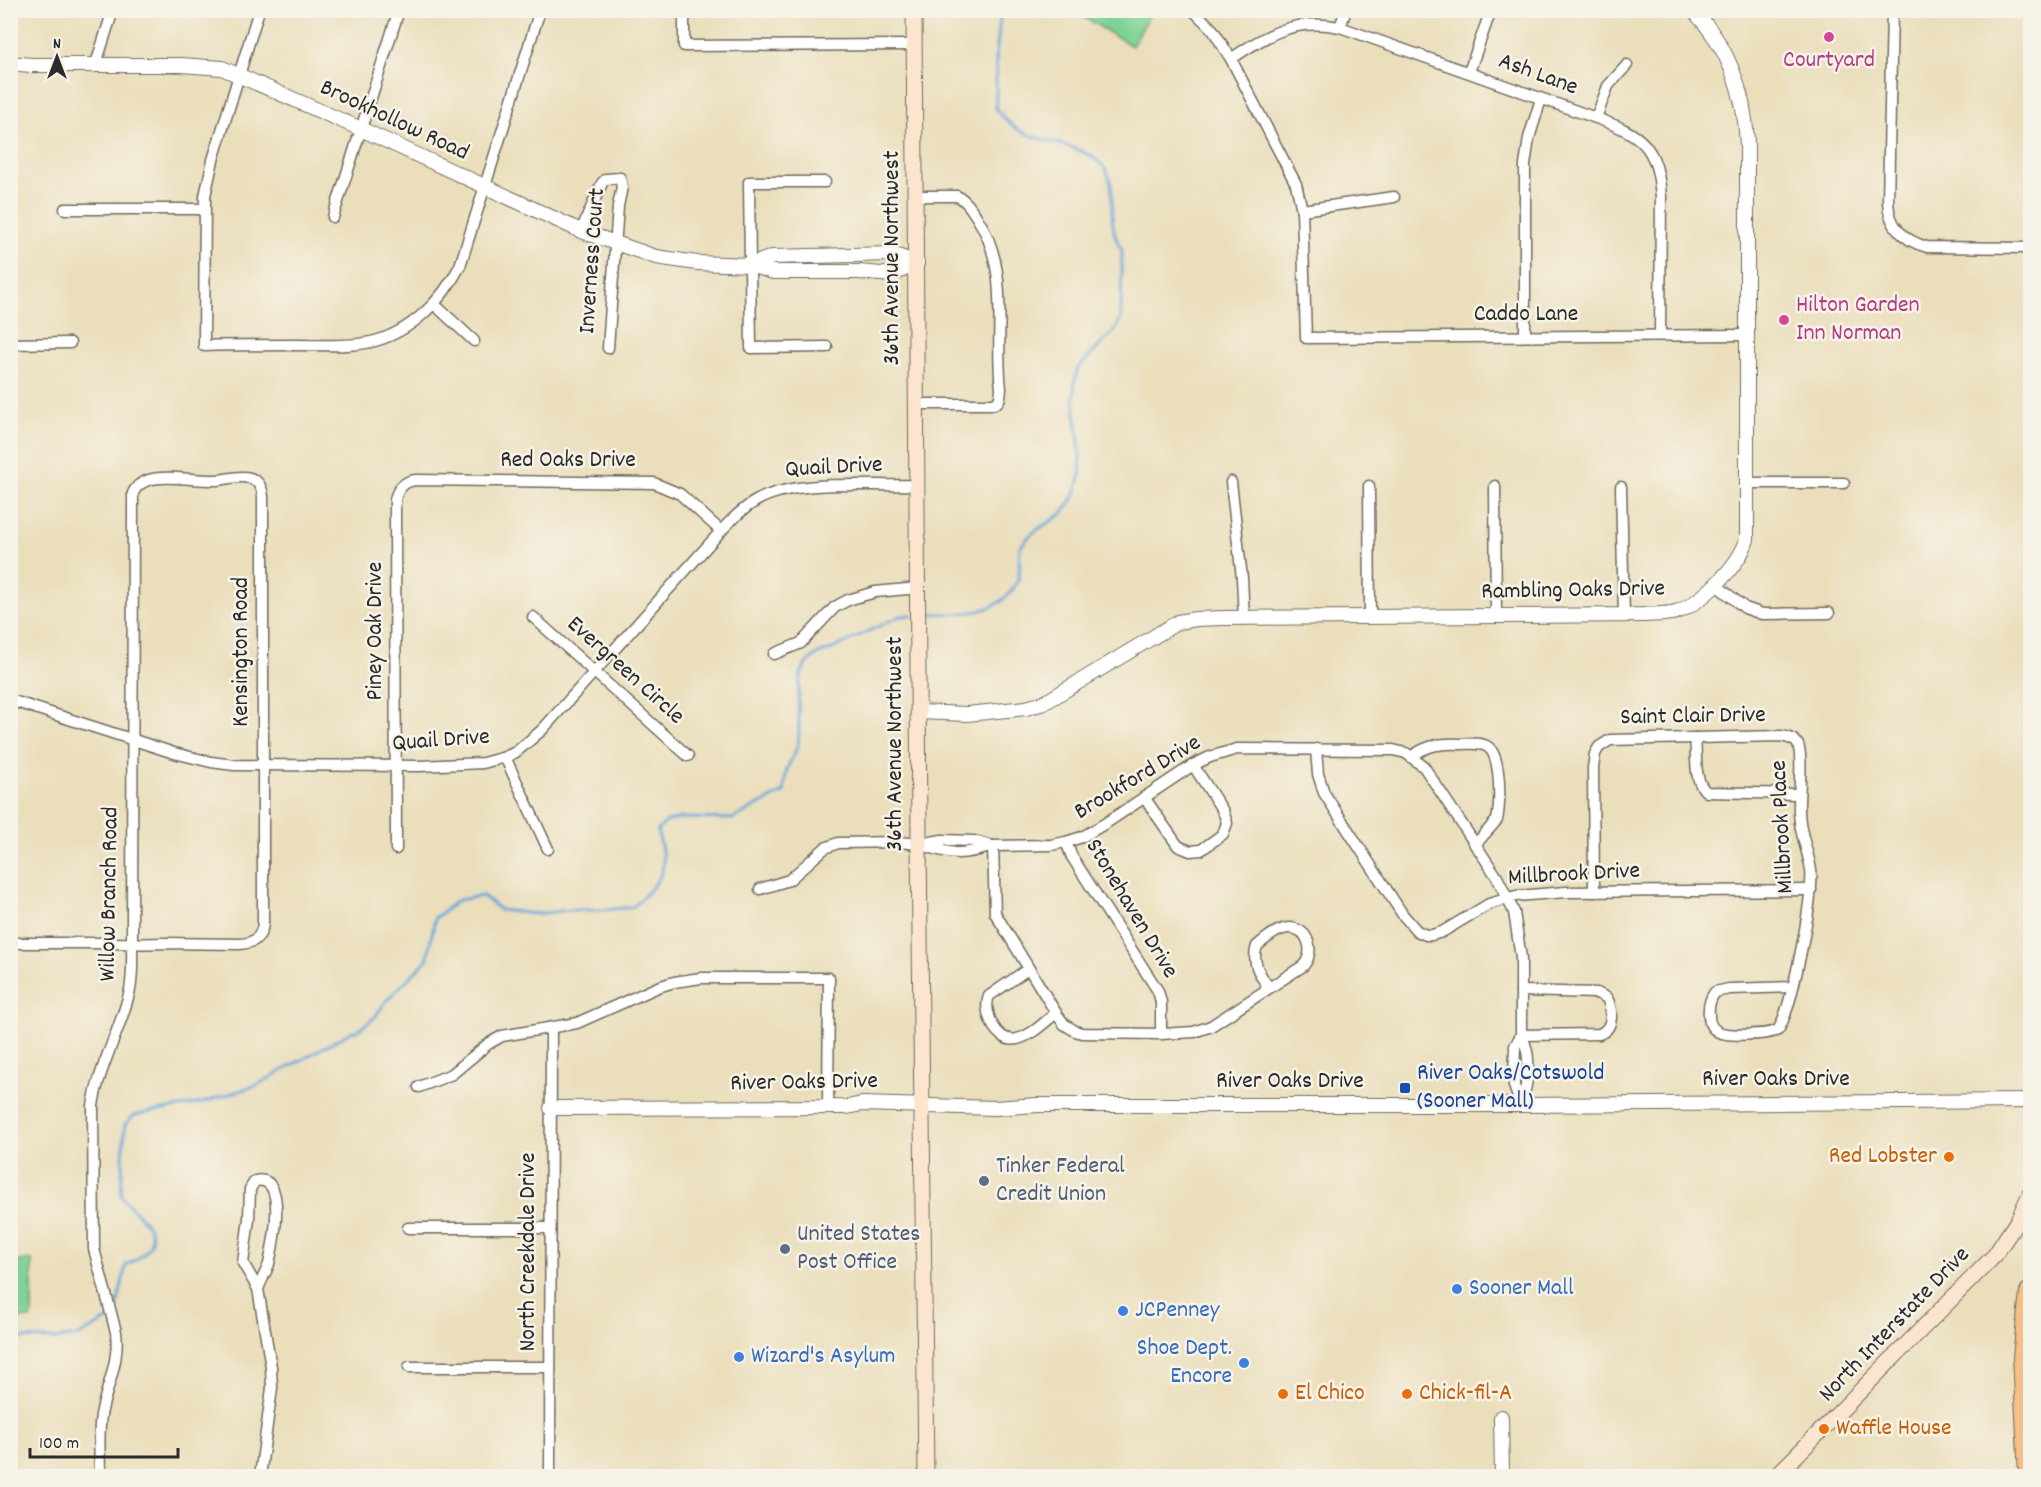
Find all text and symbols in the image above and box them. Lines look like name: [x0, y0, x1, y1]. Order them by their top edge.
north arrow: [27, 27, 87, 87]
marker: Courtyard: [1822, 30, 1836, 44]
text: N: [53, 33, 61, 56]
place label: Courtyard: [1783, 44, 1875, 78]
street label: Ash Lane: [1493, 45, 1583, 105]
street label: Brookhollow Road: [314, 72, 474, 170]
street label: 36th Avenue Northwest: [876, 150, 910, 366]
street label: Inverness Court: [571, 187, 615, 335]
place label: Hilton Garden Inn Norman: [1796, 289, 1920, 351]
street label: Caddo Lane: [1474, 298, 1578, 332]
marker: Hilton Garden Inn Norman: [1777, 313, 1791, 327]
street label: Red Oaks Drive: [500, 444, 636, 478]
street label: Quail Drive: [784, 448, 884, 488]
street label: Piney Oak Drive: [359, 562, 393, 700]
street label: Rambling Oaks Drive: [1481, 572, 1665, 610]
street label: Kensington Road: [225, 577, 259, 727]
street label: Evergreen Circle: [558, 609, 692, 733]
street label: 36th Avenue Northwest: [879, 636, 913, 852]
street label: Saint Clair Drive: [1620, 699, 1766, 735]
street label: Quail Drive: [391, 721, 491, 761]
street label: Brookford Drive: [1068, 727, 1208, 829]
street label: Millbrook Place: [1763, 759, 1803, 895]
street label: Willow Branch Road: [91, 806, 129, 982]
street label: Stonehaven Drive: [1076, 833, 1186, 985]
street label: Millbrook Drive: [1507, 855, 1641, 895]
place label: River Oaks/Cotswold (Sooner Mall): [1417, 1057, 1604, 1119]
street label: River Oaks Drive: [1702, 1063, 1850, 1097]
street label: River Oaks Drive: [730, 1065, 878, 1101]
street label: River Oaks Drive: [1216, 1065, 1364, 1099]
marker: River Oaks/Cotswold (Sooner Mall): [1398, 1081, 1412, 1095]
place label: Red Lobster: [1829, 1140, 1937, 1174]
place label: Tinker Federal Credit Union: [996, 1150, 1125, 1212]
marker: Red Lobster: [1942, 1150, 1956, 1164]
street label: North Creekdale Drive: [512, 1152, 546, 1352]
marker: Tinker Federal Credit Union: [977, 1174, 991, 1188]
place label: United States Post Office: [797, 1218, 920, 1280]
street label: North Interstate Drive: [1812, 1239, 1978, 1411]
marker: United States Post Office: [778, 1242, 792, 1256]
place label: Sooner Mall: [1469, 1272, 1574, 1306]
marker: Sooner Mall: [1450, 1282, 1464, 1296]
place label: JCPenney: [1135, 1294, 1221, 1328]
marker: JCPenney: [1116, 1304, 1130, 1318]
place label: Shoe Dept. Encore: [1137, 1332, 1232, 1394]
place label: Wizard's Asylum: [751, 1340, 896, 1374]
marker: Wizard's Asylum: [732, 1350, 746, 1364]
marker: Shoe Dept. Encore: [1237, 1356, 1251, 1370]
place label: El Chico: [1295, 1377, 1365, 1411]
place label: Chick-fil-A: [1419, 1377, 1512, 1411]
marker: El Chico: [1276, 1387, 1290, 1401]
marker: Chick-fil-A: [1400, 1387, 1414, 1401]
place label: Waffle House: [1836, 1412, 1952, 1446]
scale bar: [30, 1421, 178, 1459]
marker: Waffle House: [1817, 1422, 1831, 1436]
text: 100 m: [39, 1432, 79, 1457]

